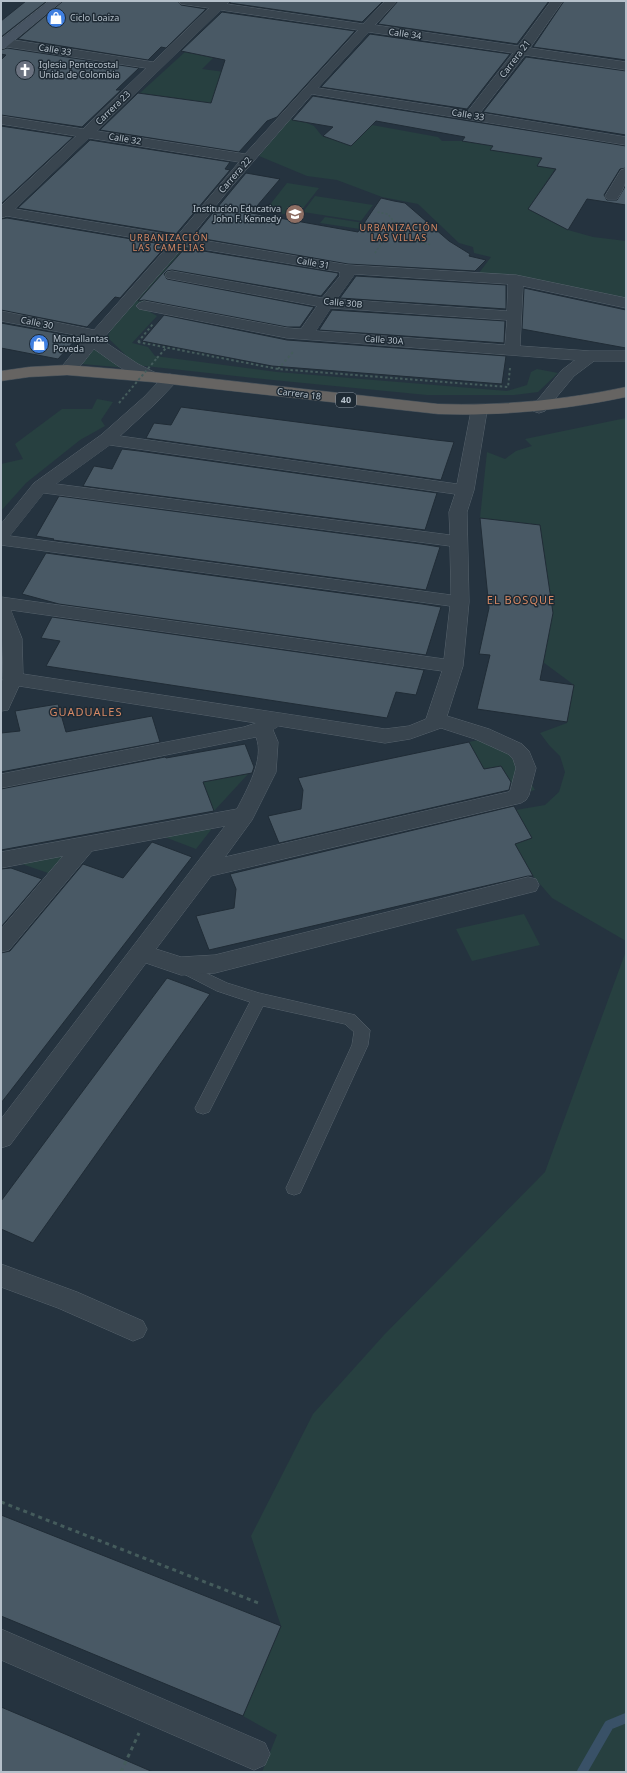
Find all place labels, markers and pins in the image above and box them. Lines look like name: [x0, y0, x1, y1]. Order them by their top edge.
shop icon: Ciclo Loaiza: [45, 7, 67, 29]
place label: Ciclo Loaiza: [70, 11, 119, 24]
place label: Iglesia Pentecostal Unida de Colombia: [39, 58, 120, 81]
church icon: Iglesia Pentecostal Unida de Colombia: [14, 59, 36, 81]
place label: Institución Educativa John F. Kennedy: [193, 202, 281, 225]
school or university icon: Institución Educativa John F. Kennedy: [284, 203, 306, 225]
place label: Montallantas Poveda: [53, 332, 108, 355]
shop icon: Montallantas Poveda: [28, 333, 50, 355]

